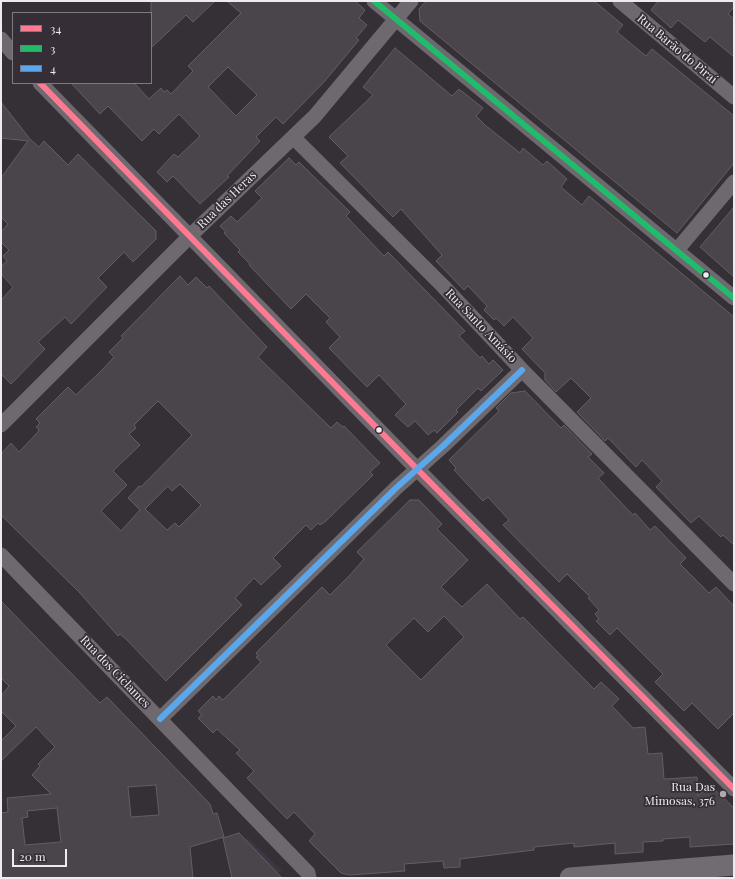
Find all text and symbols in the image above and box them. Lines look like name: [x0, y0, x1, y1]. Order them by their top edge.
street label: Rua Barão do Piraí: [634, 11, 720, 87]
legend: [12, 12, 152, 84]
text: 34: [50, 20, 61, 36]
text: 3: [50, 40, 55, 56]
text: 4: [50, 60, 56, 76]
street label: Rua das Heras: [194, 168, 260, 232]
unlabelled marker: [701, 270, 711, 280]
street label: Rua Santo Amásio: [442, 286, 520, 366]
unlabelled marker: [374, 425, 384, 435]
street label: Rua dos Ciclames: [77, 633, 153, 711]
place label: Rua Das Mimosas, 376: [644, 780, 715, 808]
marker: Rua Das Mimosas, 376: [718, 789, 728, 799]
scale bar: [14, 841, 69, 867]
text: 20 m: [19, 848, 46, 864]

